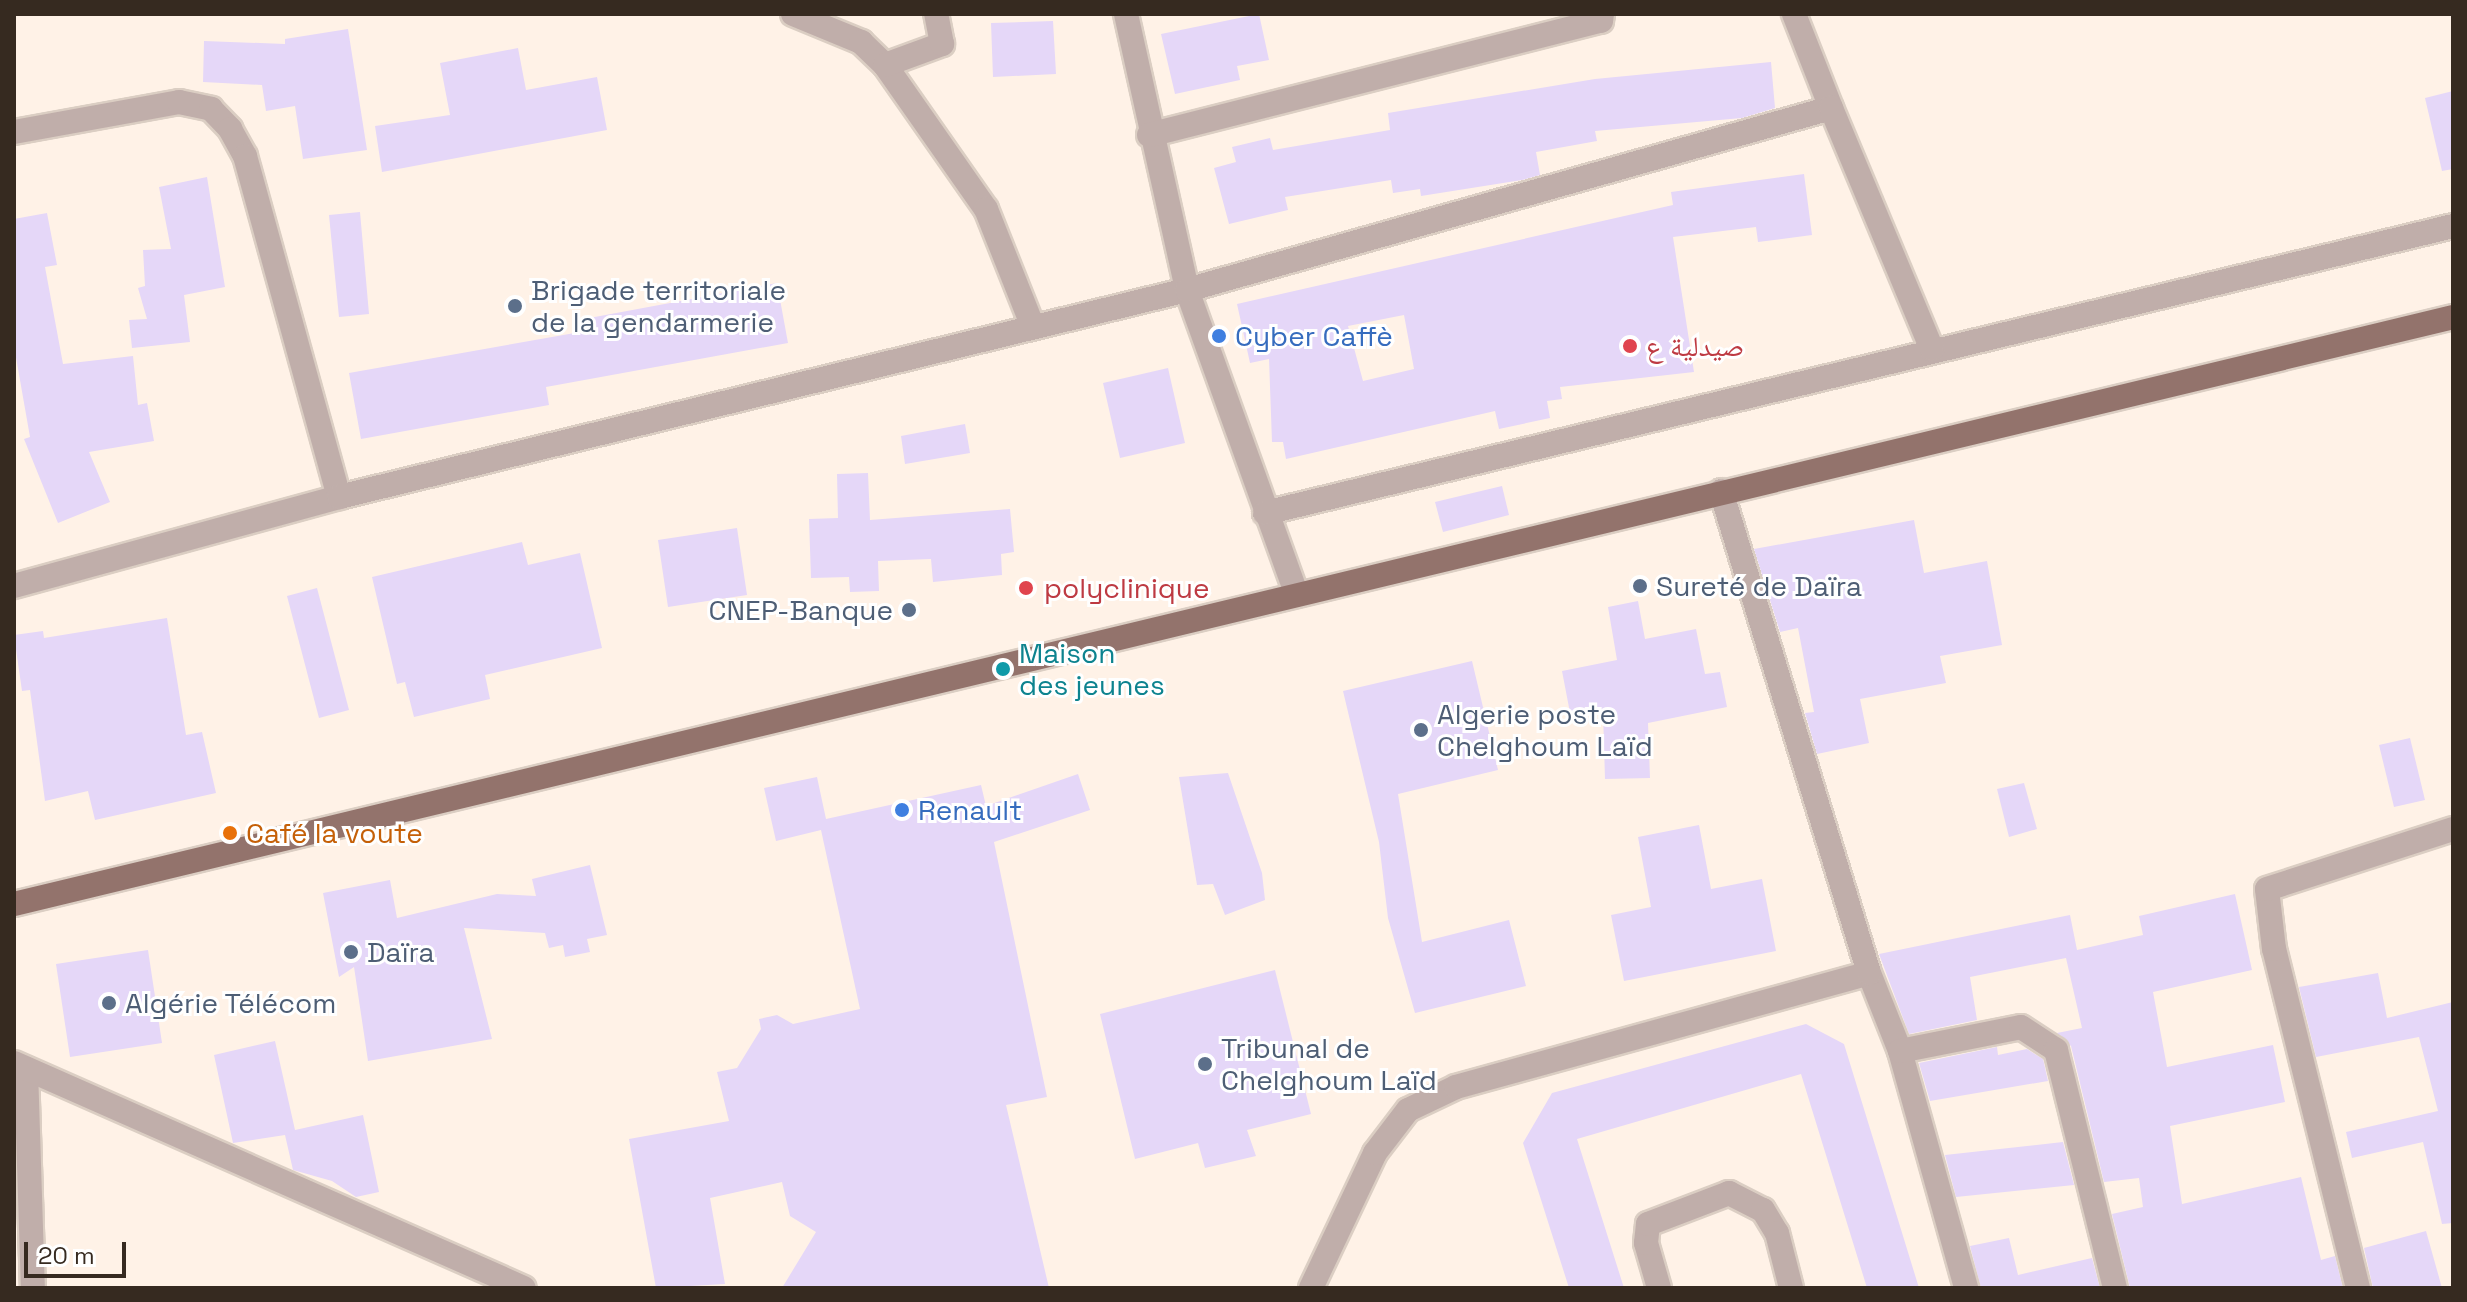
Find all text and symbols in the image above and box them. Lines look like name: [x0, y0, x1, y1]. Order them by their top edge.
place label: Brigade territoriale de la gendarmerie: [531, 273, 786, 339]
marker: Brigade territoriale de la gendarmerie: [506, 297, 524, 315]
place label: Cyber Caffè: [1235, 319, 1393, 353]
marker: Cyber Caffè: [1210, 327, 1228, 345]
place label: صيدلية ع: [1646, 329, 1744, 363]
marker: صيدلية ع: [1621, 337, 1639, 355]
place label: Sureté de Daïra: [1656, 569, 1862, 603]
place label: polyclinique: [1044, 571, 1210, 605]
marker: polyclinique: [1015, 577, 1037, 599]
marker: Sureté de Daïra: [1631, 577, 1649, 595]
place label: CNEP-Banque: [709, 593, 893, 627]
marker: CNEP-Banque: [900, 601, 918, 619]
place label: Maison des jeunes: [1019, 636, 1165, 702]
marker: Maison des jeunes: [994, 660, 1012, 678]
place label: Algerie poste Chelghoum Laïd: [1437, 697, 1653, 763]
marker: Algerie poste Chelghoum Laïd: [1412, 721, 1430, 739]
place label: Renault: [918, 793, 1022, 827]
marker: Renault: [893, 801, 911, 819]
place label: Café la voute: [246, 816, 423, 850]
marker: Café la voute: [221, 824, 239, 842]
place label: Daïra: [367, 935, 435, 969]
marker: Daïra: [342, 943, 360, 961]
place label: Algérie Télécom: [125, 986, 337, 1020]
marker: Algérie Télécom: [100, 994, 118, 1012]
place label: Tribunal de Chelghoum Laïd: [1221, 1031, 1437, 1097]
marker: Tribunal de Chelghoum Laïd: [1196, 1055, 1214, 1073]
scale bar: [28, 1226, 130, 1276]
text: 20 m: [38, 1240, 95, 1271]

